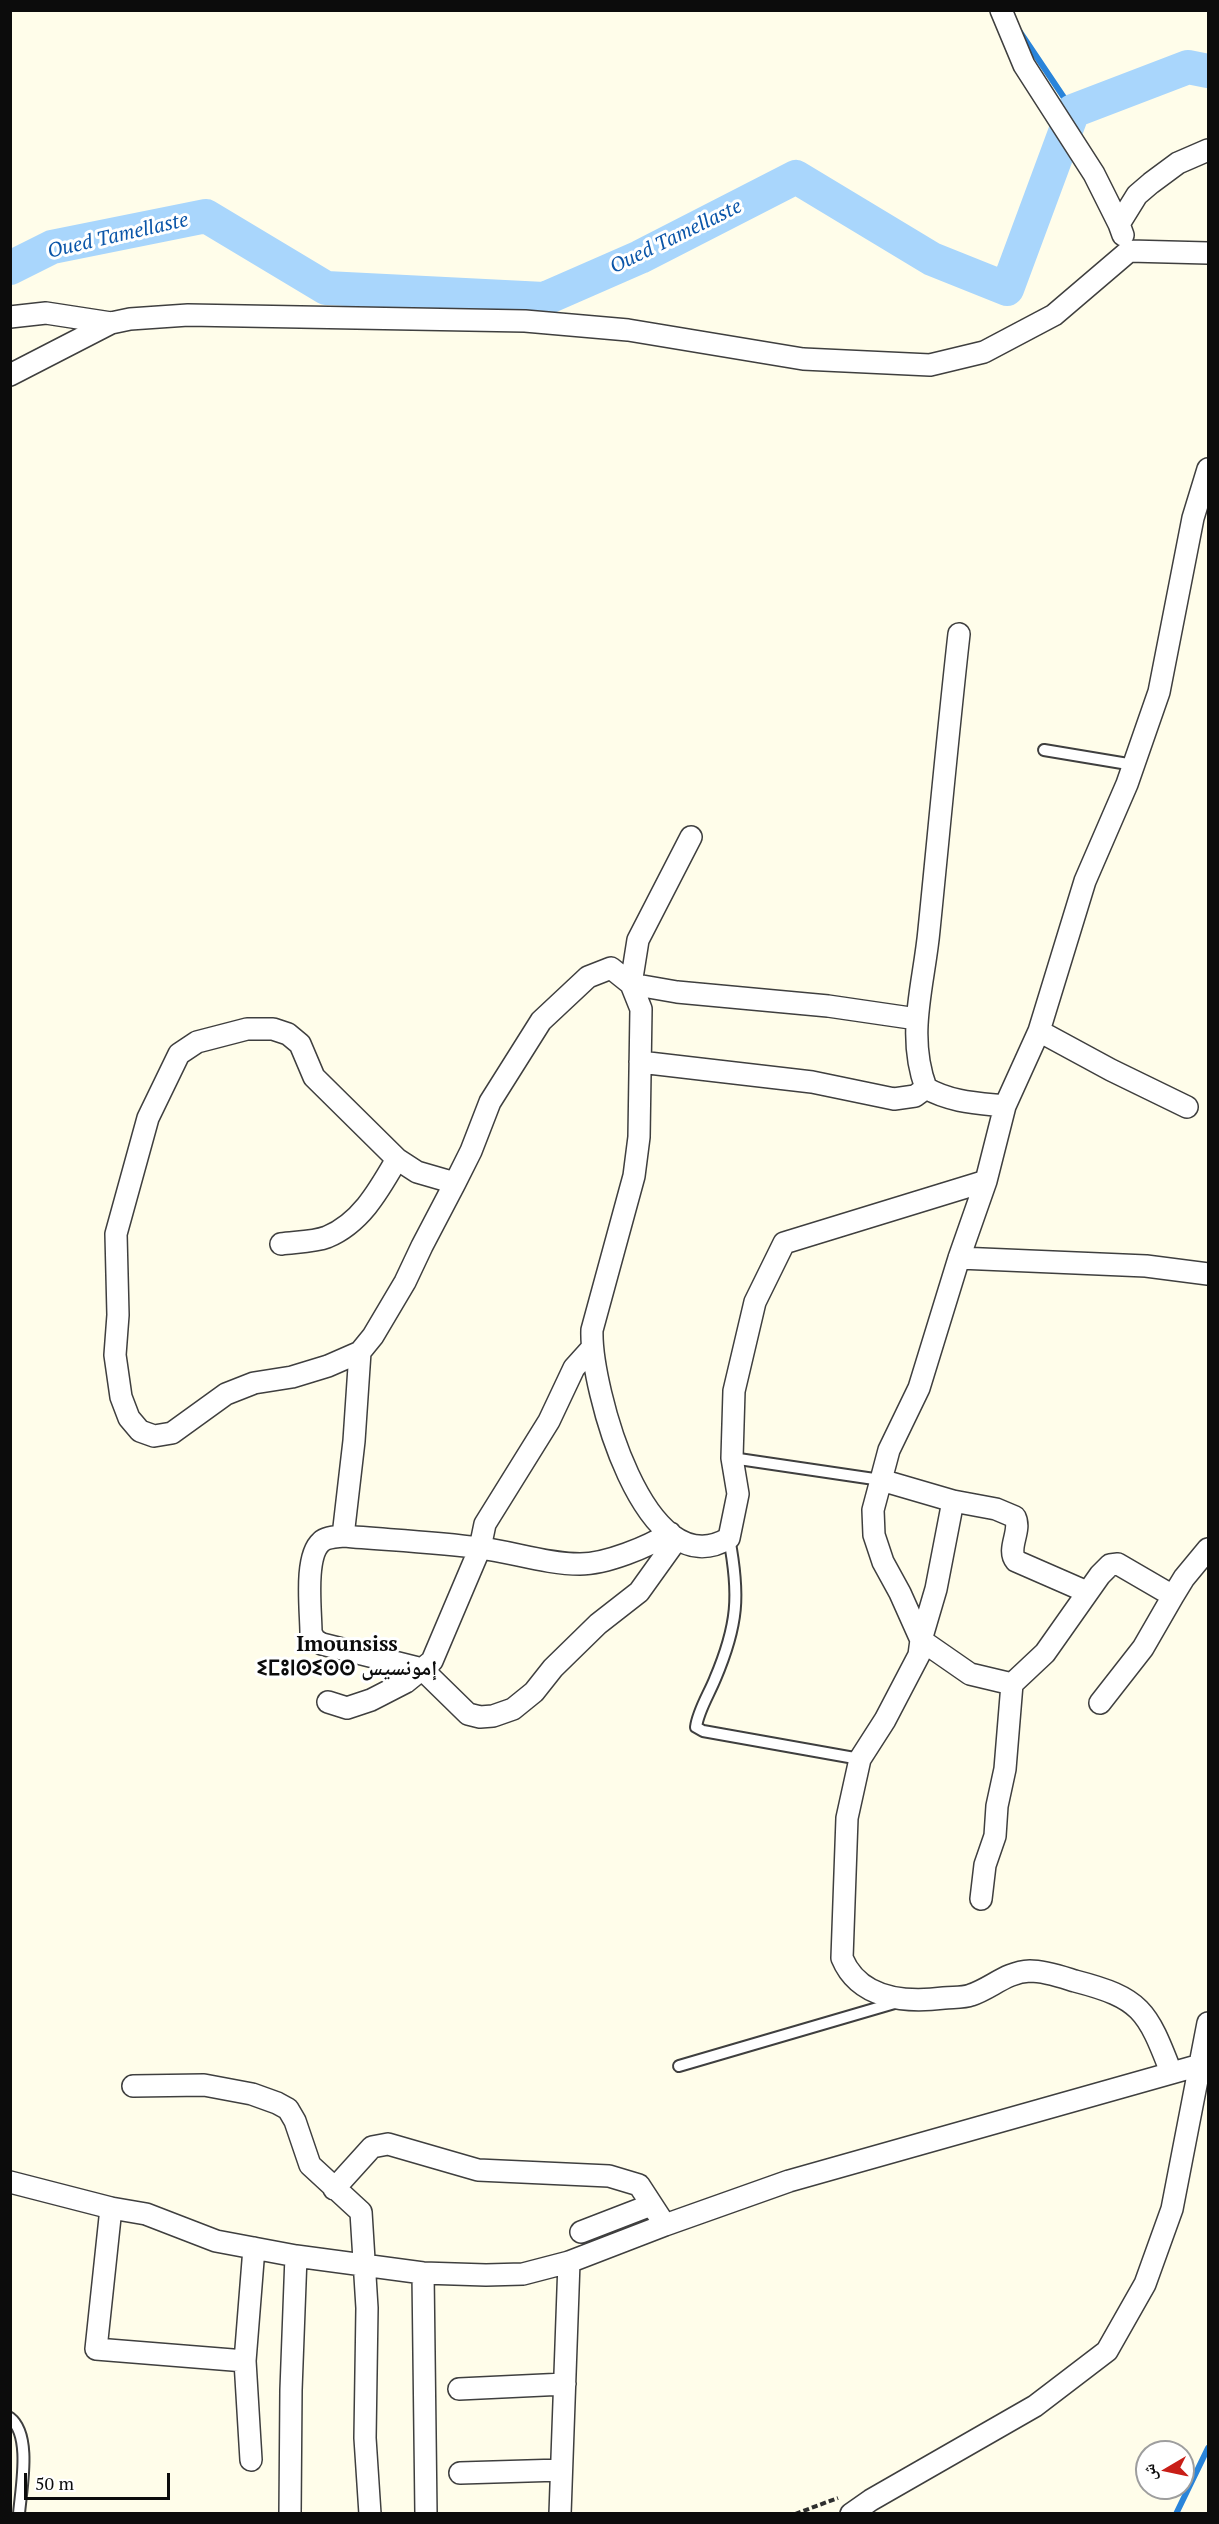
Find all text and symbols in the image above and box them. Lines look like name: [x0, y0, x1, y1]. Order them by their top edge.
water label: Oued Tamellaste: [606, 195, 746, 279]
water label: Oued Tamellaste: [45, 208, 191, 264]
district label: Imounsiss ⵉⵎⵓⵏⵙⵉⵙⵙ إمونسيس: [257, 1632, 437, 1682]
north arrow: [1135, 2440, 1195, 2500]
scale bar: [27, 2461, 172, 2499]
text: ش: [1137, 2462, 1161, 2483]
text: 50 m: [35, 2471, 74, 2495]

